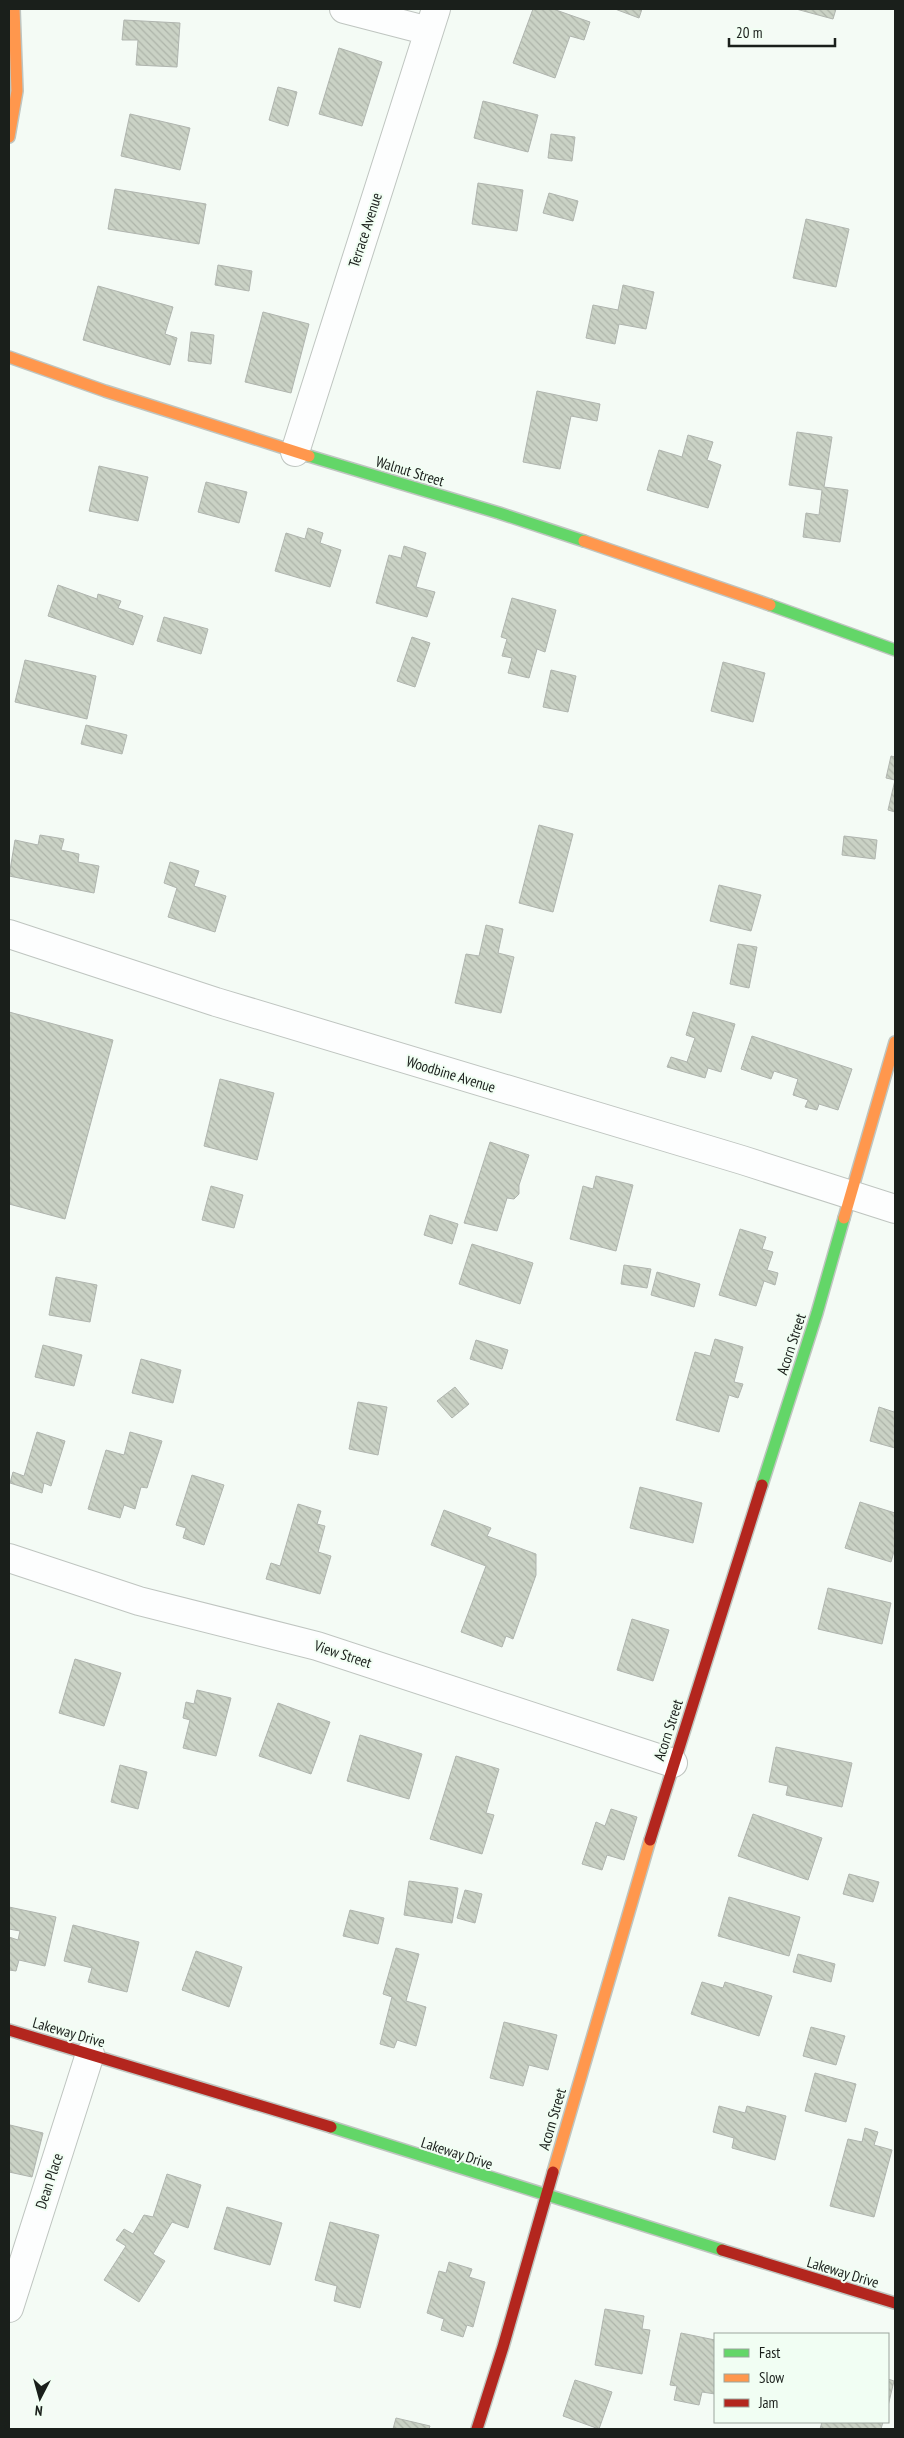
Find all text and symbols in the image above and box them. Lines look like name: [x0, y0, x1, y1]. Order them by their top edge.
scale bar: [729, 15, 835, 47]
text: 20 m: [736, 23, 762, 42]
street label: Terrace Avenue: [344, 190, 386, 270]
street label: Walnut Street: [374, 452, 446, 490]
street label: Woodbine Avenue: [404, 1051, 498, 1097]
street label: Acorn Street: [772, 1311, 810, 1377]
street label: View Street: [311, 1636, 374, 1672]
street label: Acorn Street: [649, 1697, 687, 1763]
street label: Lakeway Drive: [31, 2013, 107, 2051]
street label: Acorn Street: [534, 2086, 570, 2152]
street label: Lakeway Drive: [419, 2132, 495, 2174]
street label: Dean Place: [31, 2151, 67, 2211]
street label: Lakeway Drive: [805, 2252, 881, 2292]
legend: [714, 2333, 889, 2423]
text: Fast: [759, 2343, 780, 2362]
text: Slow: [759, 2368, 784, 2387]
north arrow: [15, 2373, 65, 2423]
text: Jam: [758, 2393, 778, 2412]
text: N: [34, 2402, 43, 2420]

